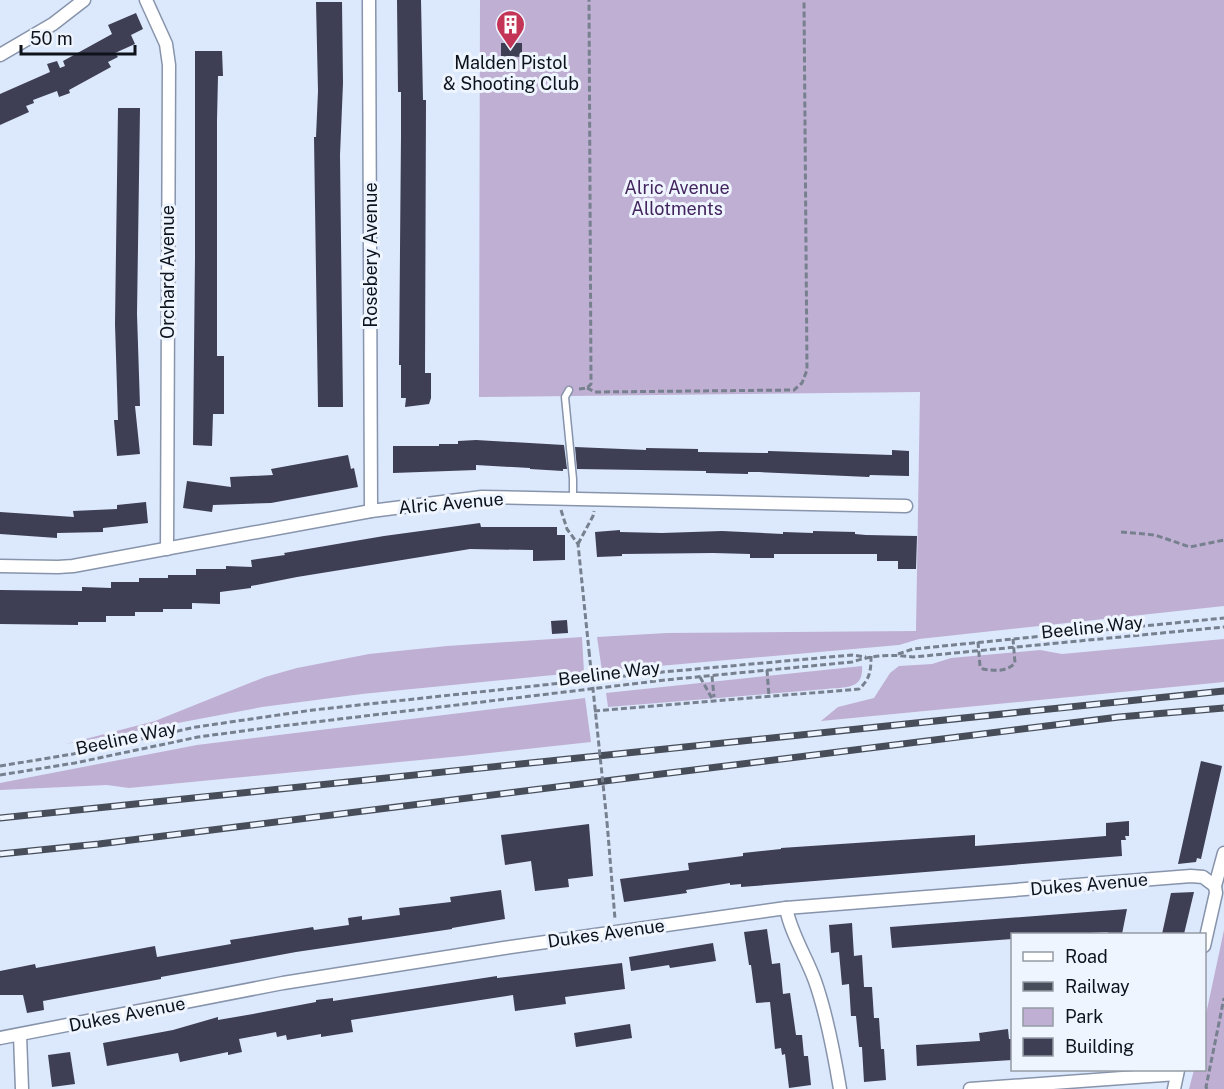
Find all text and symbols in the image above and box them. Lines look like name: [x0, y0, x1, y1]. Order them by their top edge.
building icon: Malden Pistol & Shooting Club: [495, 9, 527, 51]
scale bar: [21, 18, 135, 56]
text: 50 m: [30, 28, 73, 49]
place label: Malden Pistol & Shooting Club: [443, 52, 579, 94]
park label: Alric Avenue Allotments: [624, 177, 730, 219]
street label: Rosebery Avenue: [360, 182, 381, 328]
street label: Orchard Avenue: [157, 205, 178, 339]
street label: Alric Avenue: [398, 488, 504, 518]
street label: Beeline Way: [1040, 611, 1144, 643]
street label: Beeline Way: [557, 656, 662, 690]
street label: Beeline Way: [74, 717, 179, 759]
street label: Dukes Avenue: [1029, 868, 1149, 900]
street label: Dukes Avenue: [546, 914, 666, 952]
legend: [1011, 933, 1206, 1071]
text: Road: [1065, 946, 1108, 967]
text: Railway: [1065, 976, 1130, 997]
street label: Dukes Avenue: [67, 992, 187, 1036]
text: Park: [1065, 1006, 1103, 1027]
text: Building: [1065, 1036, 1134, 1057]

